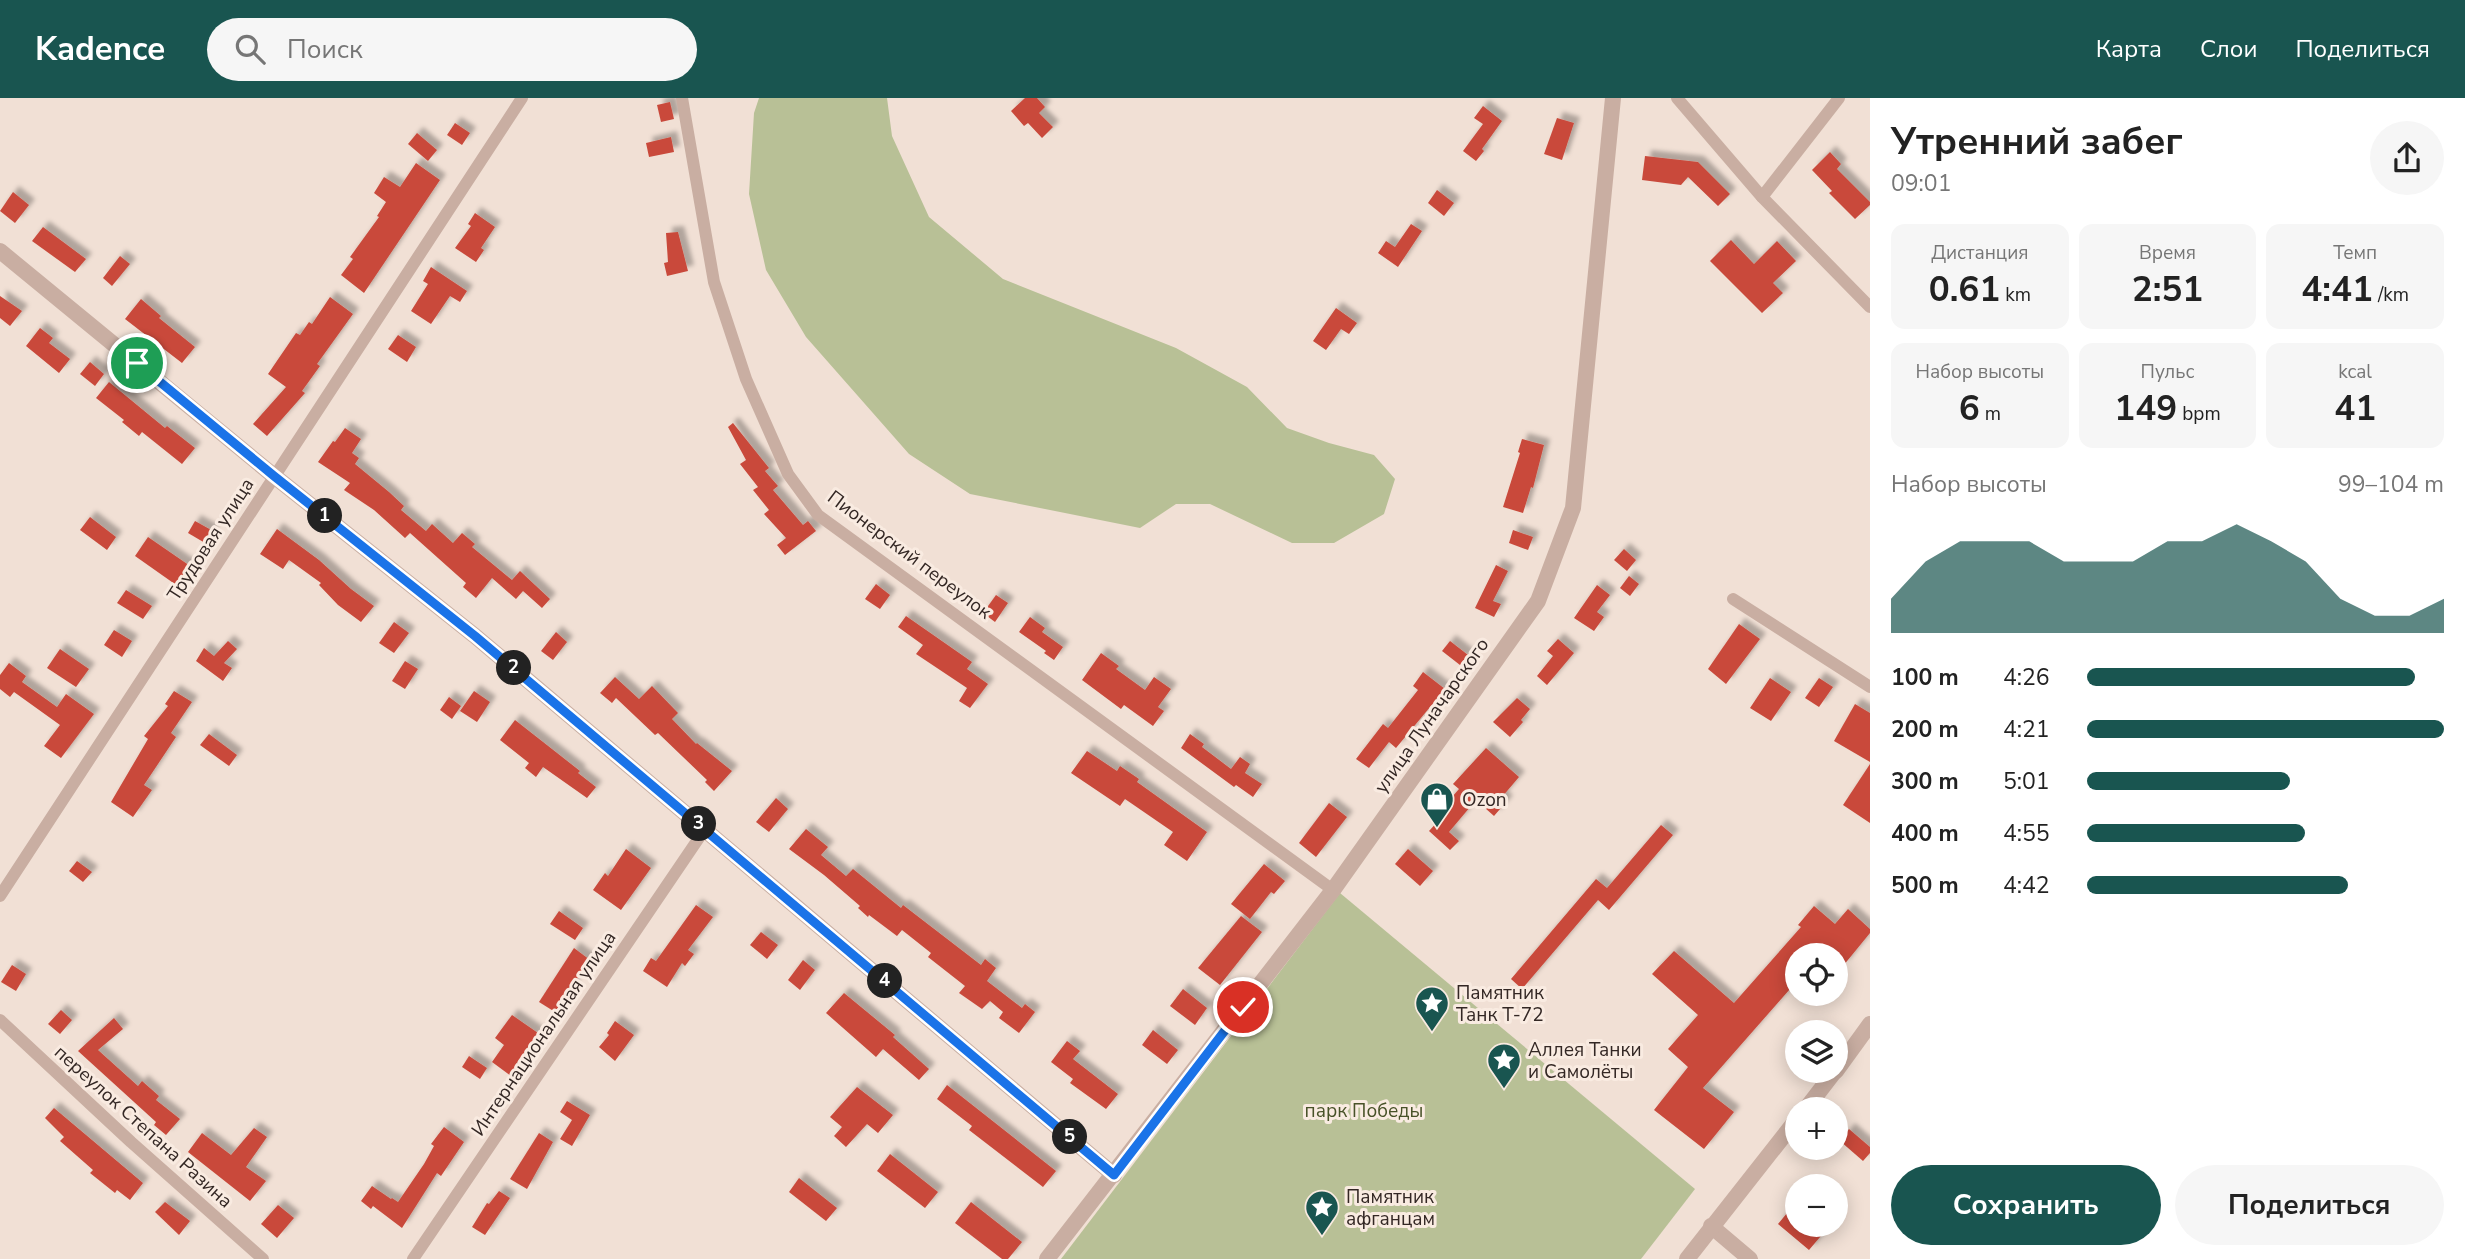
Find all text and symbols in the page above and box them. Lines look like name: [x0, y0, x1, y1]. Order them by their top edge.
search box: [207, 18, 697, 81]
text: Kadence: [35, 27, 165, 72]
icon: search: [231, 30, 269, 68]
text: Поиск: [287, 32, 363, 67]
text: Карта: [2096, 33, 2162, 65]
text: Слои: [2200, 33, 2257, 65]
text: Поделиться: [2295, 33, 2430, 65]
text: Утренний забег: [1891, 116, 2183, 167]
button: share: [2370, 121, 2444, 195]
text: 09:01: [1891, 168, 1951, 199]
text: Дистанция: [1931, 240, 2029, 266]
text: Время: [2139, 240, 2196, 266]
text: Темп: [2333, 240, 2377, 266]
text: 0.61: [1929, 266, 2000, 313]
text: 2:51: [2132, 266, 2203, 313]
text: 4:41: [2301, 266, 2373, 313]
text: km: [2000, 282, 2031, 308]
text: /km: [2373, 282, 2409, 308]
pin: [107, 333, 167, 393]
icon: arrive: [118, 344, 156, 382]
text: Набор высоты: [1915, 359, 2044, 385]
text: Пульс: [2141, 359, 2194, 385]
text: kcal: [2338, 359, 2372, 385]
text: 6: [1959, 385, 1980, 432]
text: 149: [2114, 385, 2177, 432]
text: 41: [2334, 385, 2376, 432]
text: m: [1980, 401, 2001, 427]
text: bpm: [2177, 401, 2221, 427]
text: Набор высоты: [1891, 469, 2047, 500]
text: 99–104 m: [2338, 469, 2444, 500]
street label: Трудовая улица: [161, 473, 260, 606]
street label: Пионерский переулок: [822, 485, 997, 625]
pin: 1: [308, 498, 342, 534]
text: 1: [319, 502, 330, 528]
street label: улица Луначарского: [1368, 633, 1495, 798]
pin: 2: [496, 650, 532, 686]
text: 2: [508, 654, 519, 680]
text: 100 m: [1891, 662, 1959, 693]
text: 4:26: [2003, 662, 2050, 693]
text: 200 m: [1891, 714, 1959, 745]
text: 4:21: [2003, 714, 2050, 745]
text: 300 m: [1891, 766, 1959, 797]
text: 5:01: [2003, 766, 2050, 797]
shop icon: Ozon: [1418, 780, 1456, 829]
place label: Ozon: [1462, 787, 1507, 813]
pin: 3: [682, 806, 716, 842]
text: 3: [693, 810, 704, 836]
text: 400 m: [1891, 818, 1959, 849]
text: 4:55: [2003, 818, 2050, 849]
text: 500 m: [1891, 870, 1959, 901]
text: 4:42: [2003, 870, 2050, 901]
street label: Интернациональная улица: [465, 926, 622, 1141]
map controls: [1785, 943, 1848, 1237]
button: locate: [1785, 943, 1848, 1006]
pin: 4: [868, 964, 903, 998]
text: 4: [879, 967, 890, 993]
pin: [1213, 977, 1273, 1037]
place label: Памятник Танк Т-72: [1456, 980, 1544, 1028]
place icon: Памятник Танк Т-72: [1413, 984, 1451, 1033]
icon: check: [1224, 988, 1262, 1026]
button: layers: [1785, 1020, 1848, 1083]
place label: Аллея Танки и Самолёты: [1528, 1037, 1642, 1085]
street label: переулок Степана Разина: [48, 1040, 238, 1214]
place icon: Аллея Танки и Самолёты: [1485, 1041, 1523, 1090]
button: +: [1785, 1097, 1848, 1160]
park label: парк Победы: [1305, 1098, 1423, 1124]
pin: 5: [1052, 1119, 1088, 1154]
text: 5: [1064, 1123, 1075, 1149]
button: Сохранить: [1891, 1165, 2161, 1245]
button: Поделиться: [2175, 1165, 2444, 1245]
button: −: [1785, 1174, 1848, 1237]
place label: Памятник афганцам: [1346, 1184, 1435, 1232]
place icon: Памятник афганцам: [1303, 1188, 1341, 1237]

